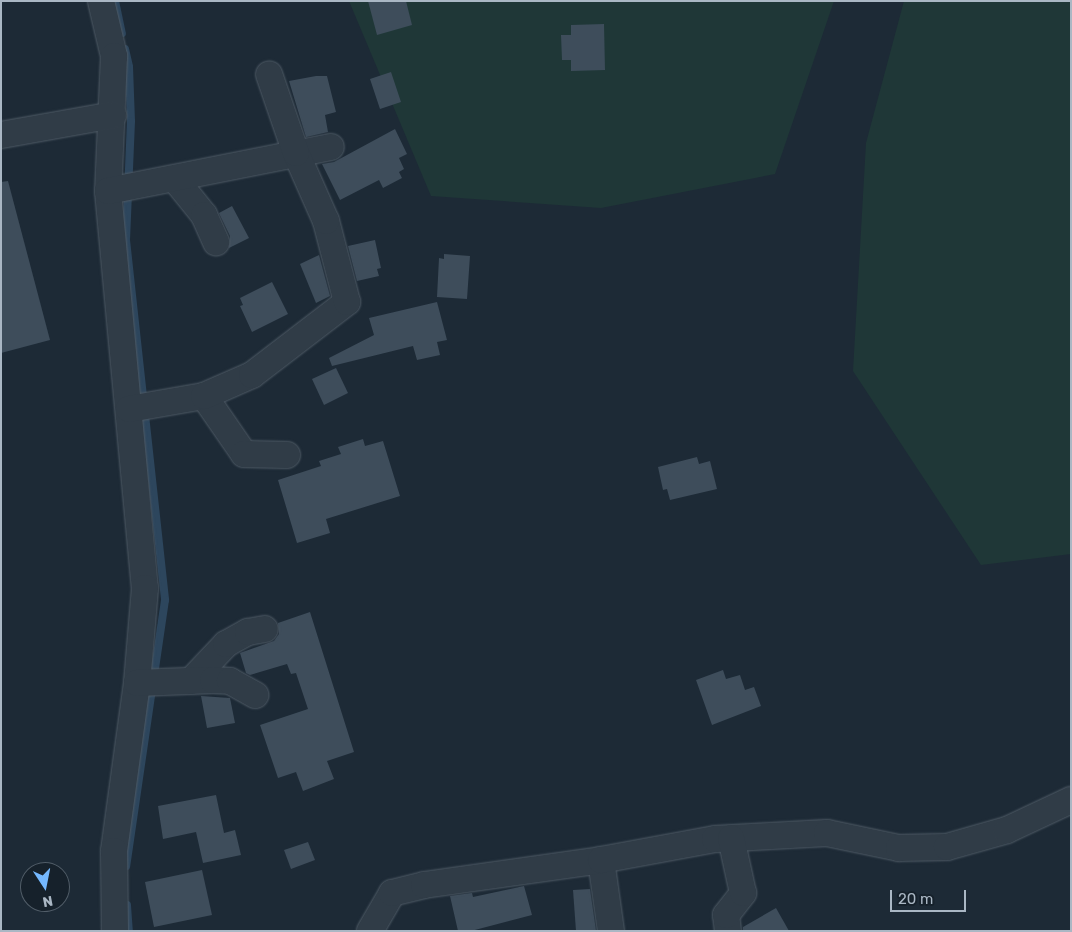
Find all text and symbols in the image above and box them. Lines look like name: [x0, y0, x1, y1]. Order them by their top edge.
north arrow: [20, 862, 70, 912]
scale bar: [892, 880, 968, 912]
text: 20 m: [898, 890, 933, 908]
text: N: [41, 892, 54, 911]

